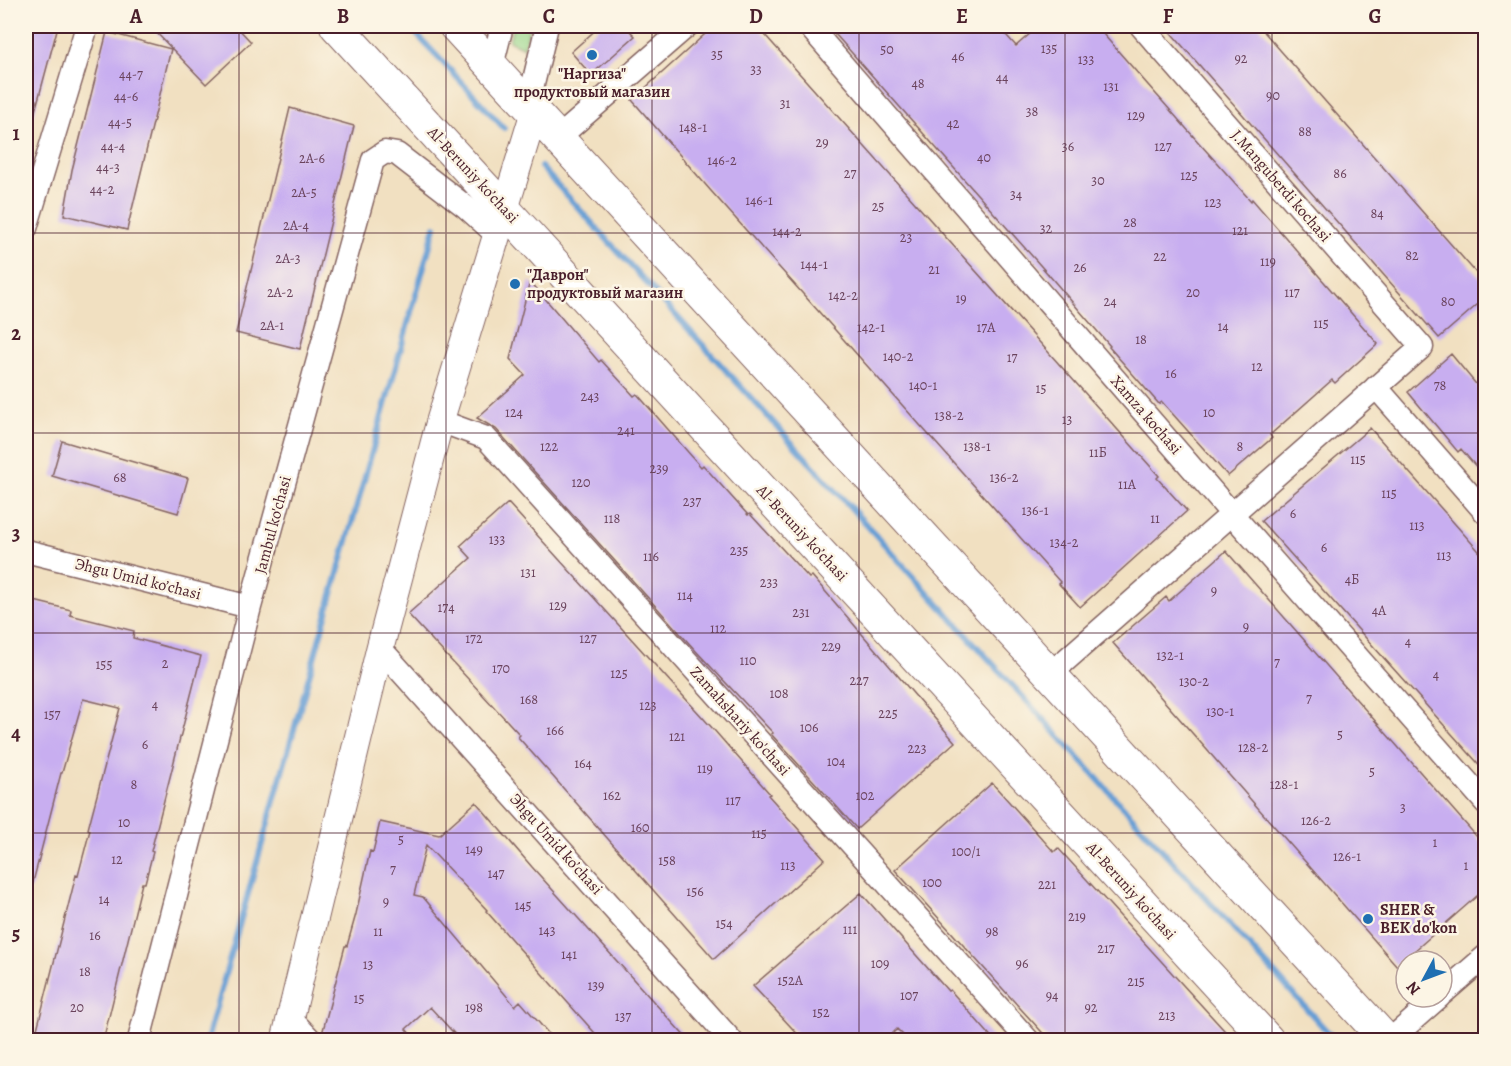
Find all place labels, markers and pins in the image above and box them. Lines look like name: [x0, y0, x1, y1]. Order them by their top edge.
marker: "Наргиза" продуктовый магазин: [585, 48, 599, 62]
place label: "Наргиза" продуктовый магазин: [514, 63, 670, 103]
place label: "Даврон" продуктовый магазин: [527, 264, 683, 304]
marker: "Даврон" продуктовый магазин: [508, 277, 522, 291]
place label: SHER & BEK do'kon: [1380, 899, 1457, 939]
marker: SHER & BEK do'kon: [1361, 912, 1375, 926]

